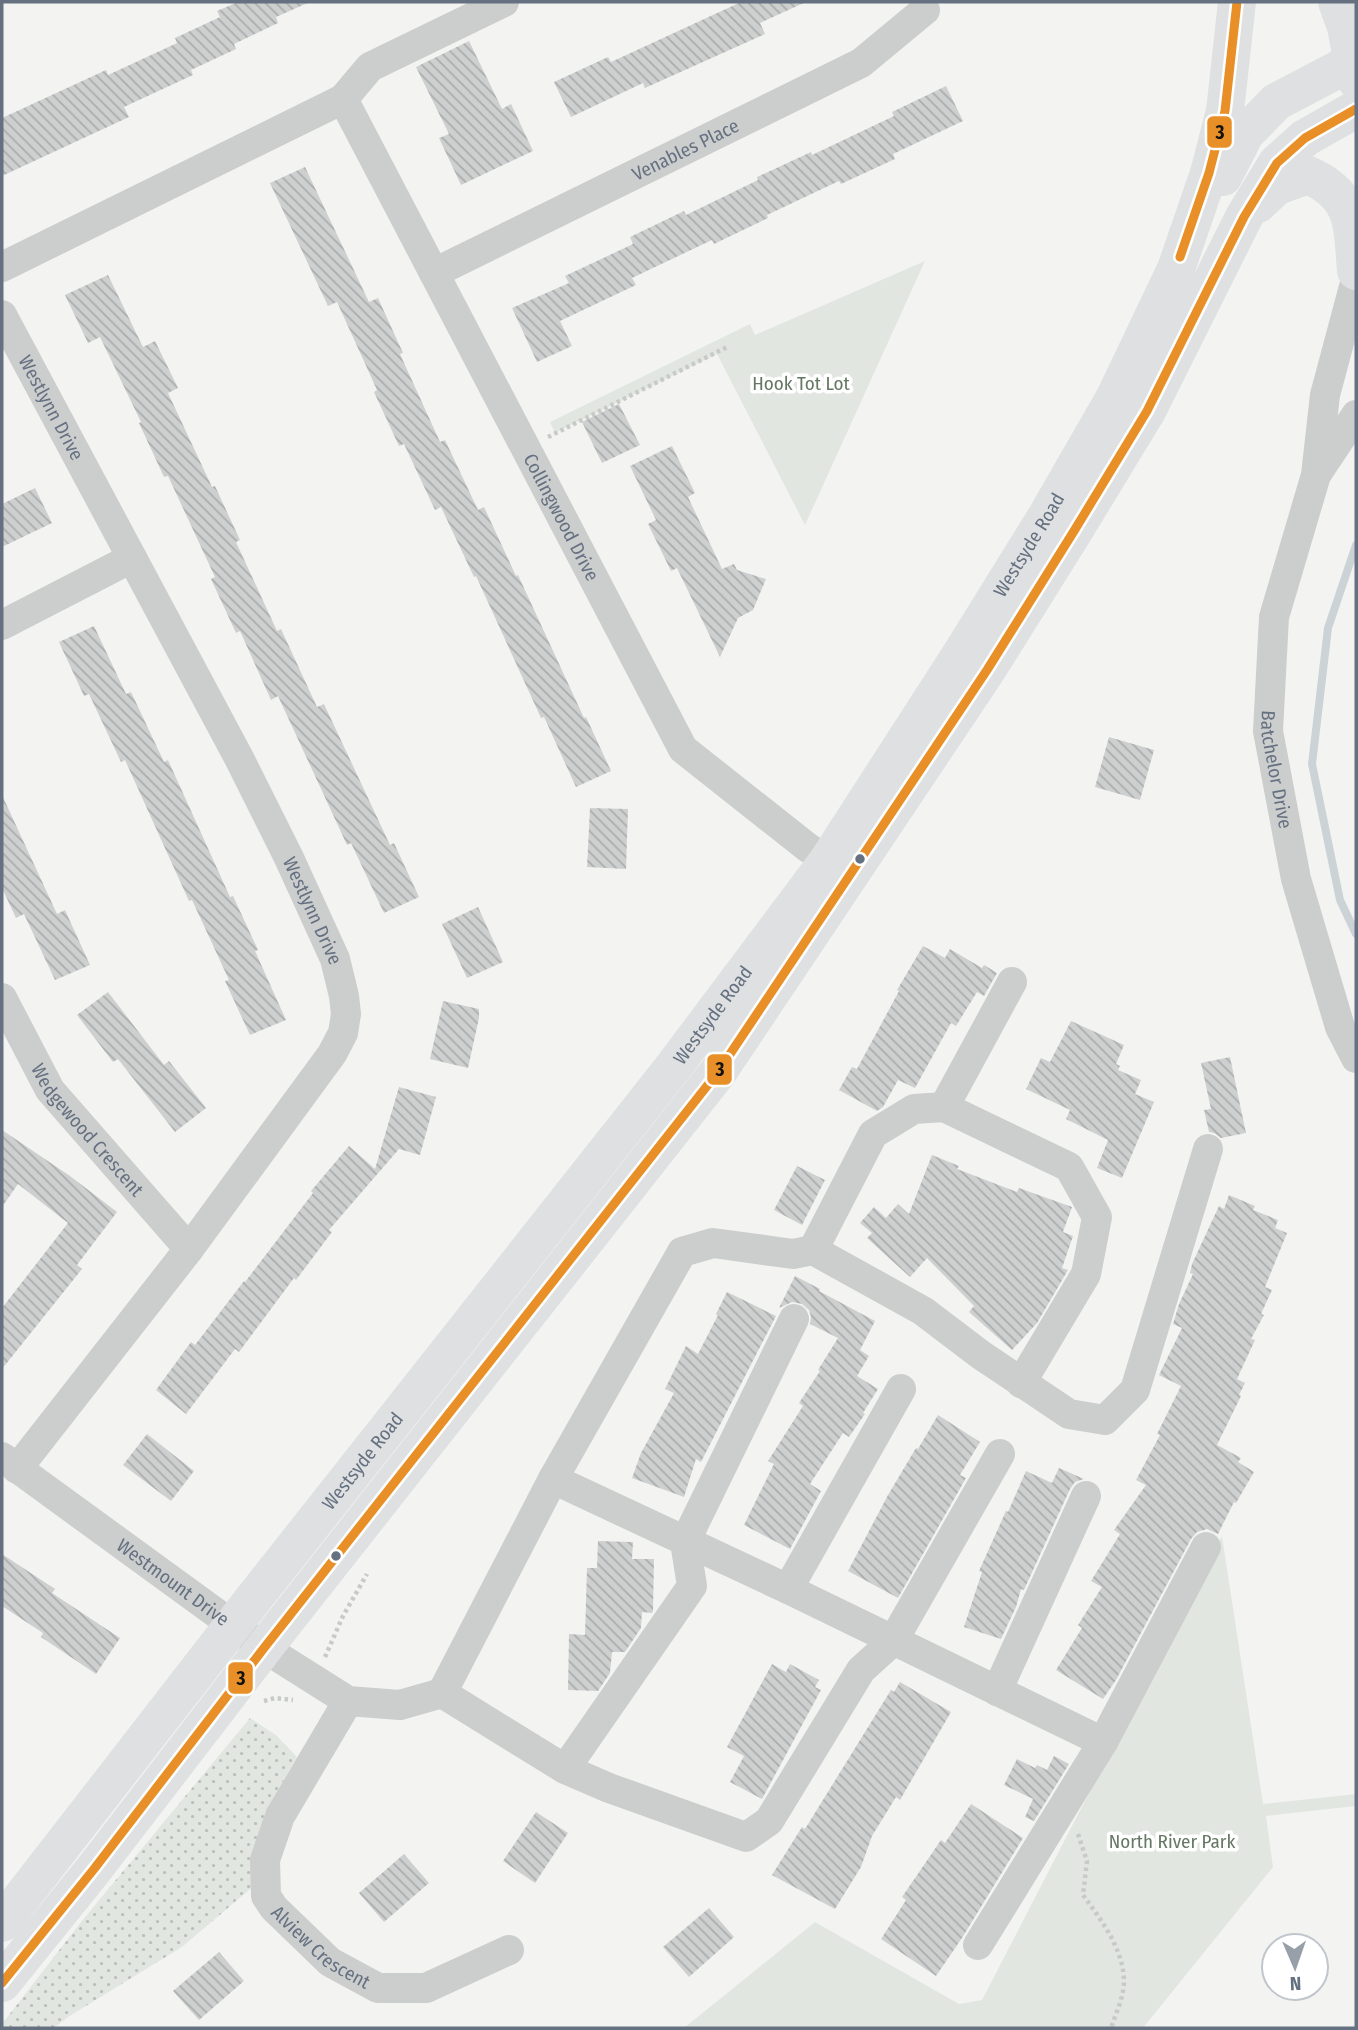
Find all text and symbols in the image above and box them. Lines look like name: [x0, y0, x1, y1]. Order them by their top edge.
street label: Venables Place: [628, 114, 743, 186]
line badge: 3: [1206, 115, 1233, 149]
text: 3: [1215, 121, 1225, 144]
street label: Westlynn Drive: [14, 351, 89, 464]
park label: Hook Tot Lot: [752, 372, 851, 395]
street label: Collingwood Drive: [519, 450, 604, 585]
street label: Westsyde Road: [988, 489, 1069, 601]
street label: Batchelor Drive: [1256, 710, 1297, 830]
unlabelled marker: [853, 852, 867, 866]
street label: Westlynn Drive: [278, 853, 347, 968]
street label: Westsyde Road: [668, 961, 757, 1069]
line badge: 3: [706, 1053, 733, 1086]
text: 3: [715, 1058, 725, 1081]
street label: Wedgewood Crescent: [26, 1060, 149, 1201]
street label: Westsyde Road: [317, 1408, 408, 1514]
street label: Westmount Drive: [112, 1534, 234, 1631]
unlabelled marker: [329, 1549, 343, 1563]
line badge: 3: [227, 1661, 254, 1695]
text: 3: [236, 1667, 246, 1690]
park label: North River Park: [1109, 1830, 1235, 1853]
street label: Alview Crescent: [266, 1901, 375, 1994]
north arrow: [1260, 1932, 1330, 2002]
text: N: [1289, 1972, 1302, 1995]

